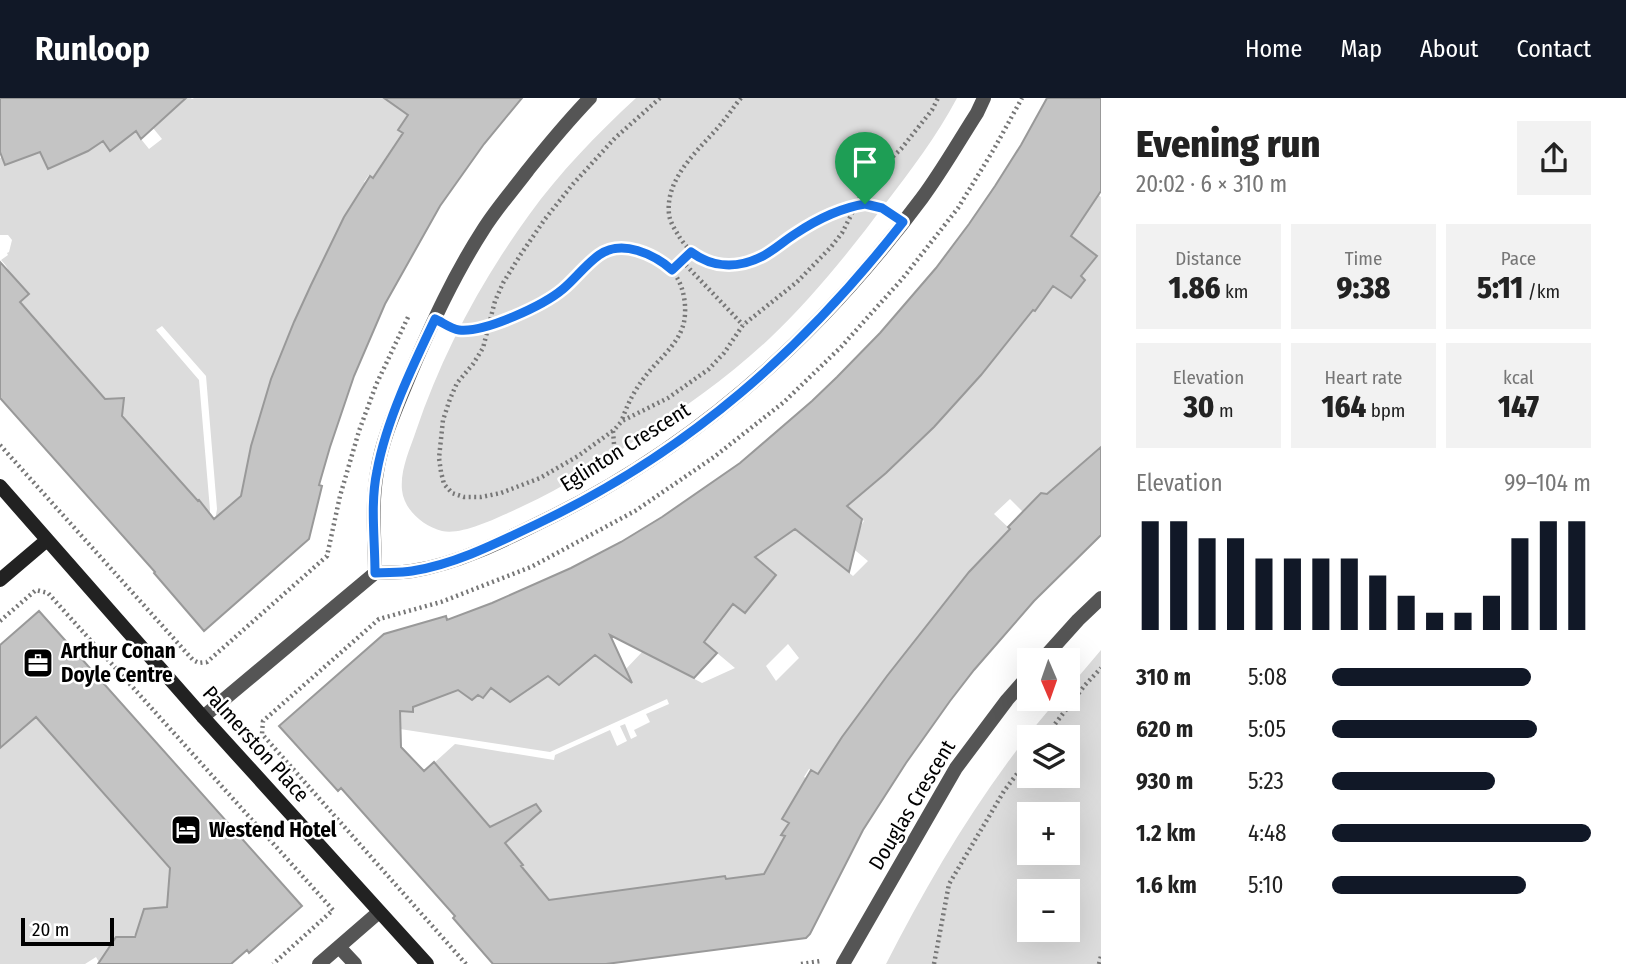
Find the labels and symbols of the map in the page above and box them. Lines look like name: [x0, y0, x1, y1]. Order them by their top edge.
pin: [835, 132, 895, 204]
street label: Eglinton Crescent: [555, 397, 695, 497]
place label: Arthur Conan Doyle Centre: [60, 638, 176, 688]
office icon: Arthur Conan Doyle Centre: [21, 646, 55, 680]
north arrow: [1017, 648, 1080, 710]
street label: Palmerston Place: [197, 681, 315, 807]
street label: Douglas Crescent: [863, 735, 961, 875]
hotel icon: Westend Hotel: [169, 813, 203, 847]
place label: Westend Hotel: [209, 817, 337, 843]
scale bar: [21, 915, 114, 947]

